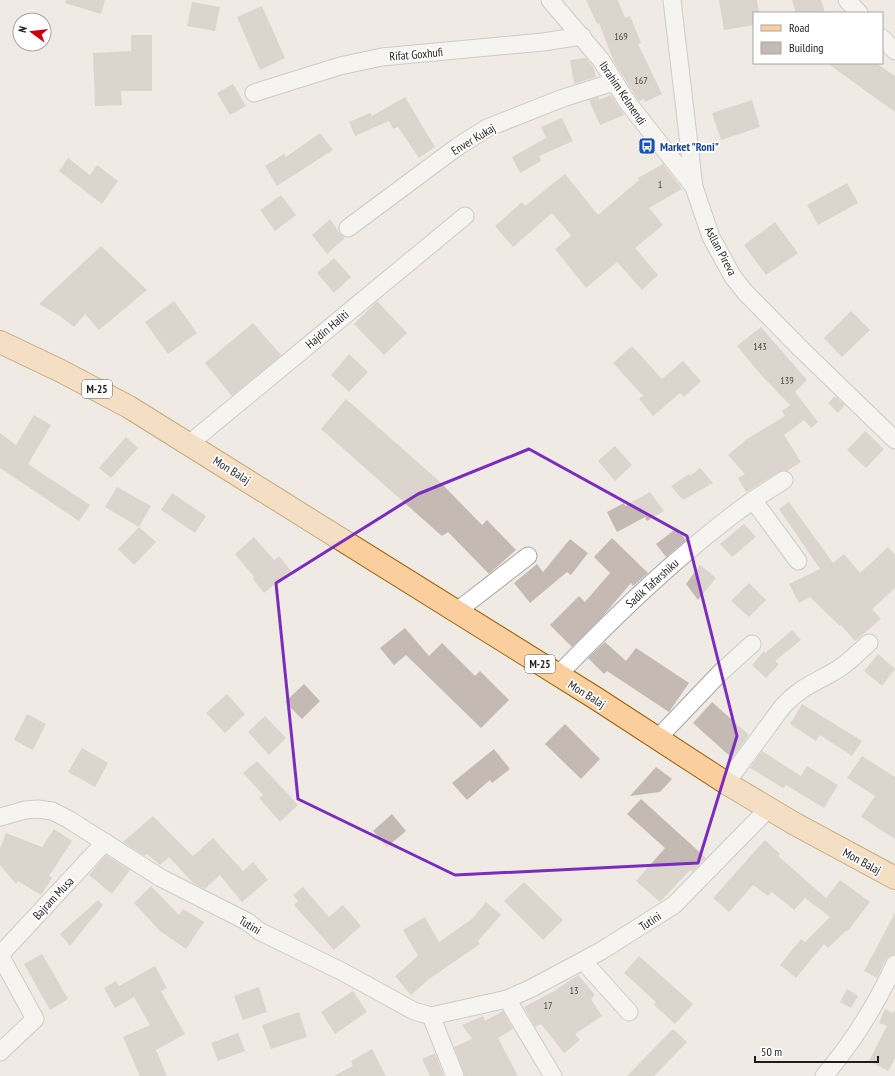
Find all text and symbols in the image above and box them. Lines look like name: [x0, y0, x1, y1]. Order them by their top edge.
north arrow: [12, 12, 52, 52]
legend: [753, 12, 883, 64]
text: Road: [789, 20, 809, 35]
text: N: [15, 25, 30, 34]
house number: 169: [614, 30, 628, 43]
text: Building: [789, 40, 824, 55]
street label: Rifat Goxhufi: [389, 44, 443, 64]
street label: Ibrahim Kelmendi: [596, 58, 650, 128]
house number: 167: [634, 74, 648, 87]
street label: Enver Kukaj: [448, 120, 498, 158]
bus stop icon: Market "Roni": [637, 136, 657, 156]
place label: Market "Roni": [660, 139, 719, 154]
house number: 1: [658, 178, 662, 191]
street label: Asllan Pireva: [702, 224, 740, 278]
street label: Hajdin Haliti: [302, 307, 352, 351]
house number: 143: [753, 340, 767, 353]
house number: 139: [780, 374, 794, 387]
road number: M-25: [82, 380, 112, 398]
street label: Mon Balaj: [211, 453, 253, 487]
street label: Sadik Tafarshiku: [622, 555, 682, 611]
road number: M-25: [525, 655, 555, 673]
street label: Mon Balaj: [566, 677, 608, 711]
street label: Mon Balaj: [840, 845, 884, 877]
street label: Bajram Musa: [29, 873, 77, 923]
street label: Tutini: [636, 908, 664, 934]
street label: Tutini: [236, 913, 264, 937]
house number: 13: [570, 984, 579, 997]
house number: 17: [544, 999, 553, 1012]
scale bar: [755, 1038, 878, 1064]
text: 50 m: [761, 1044, 782, 1059]

